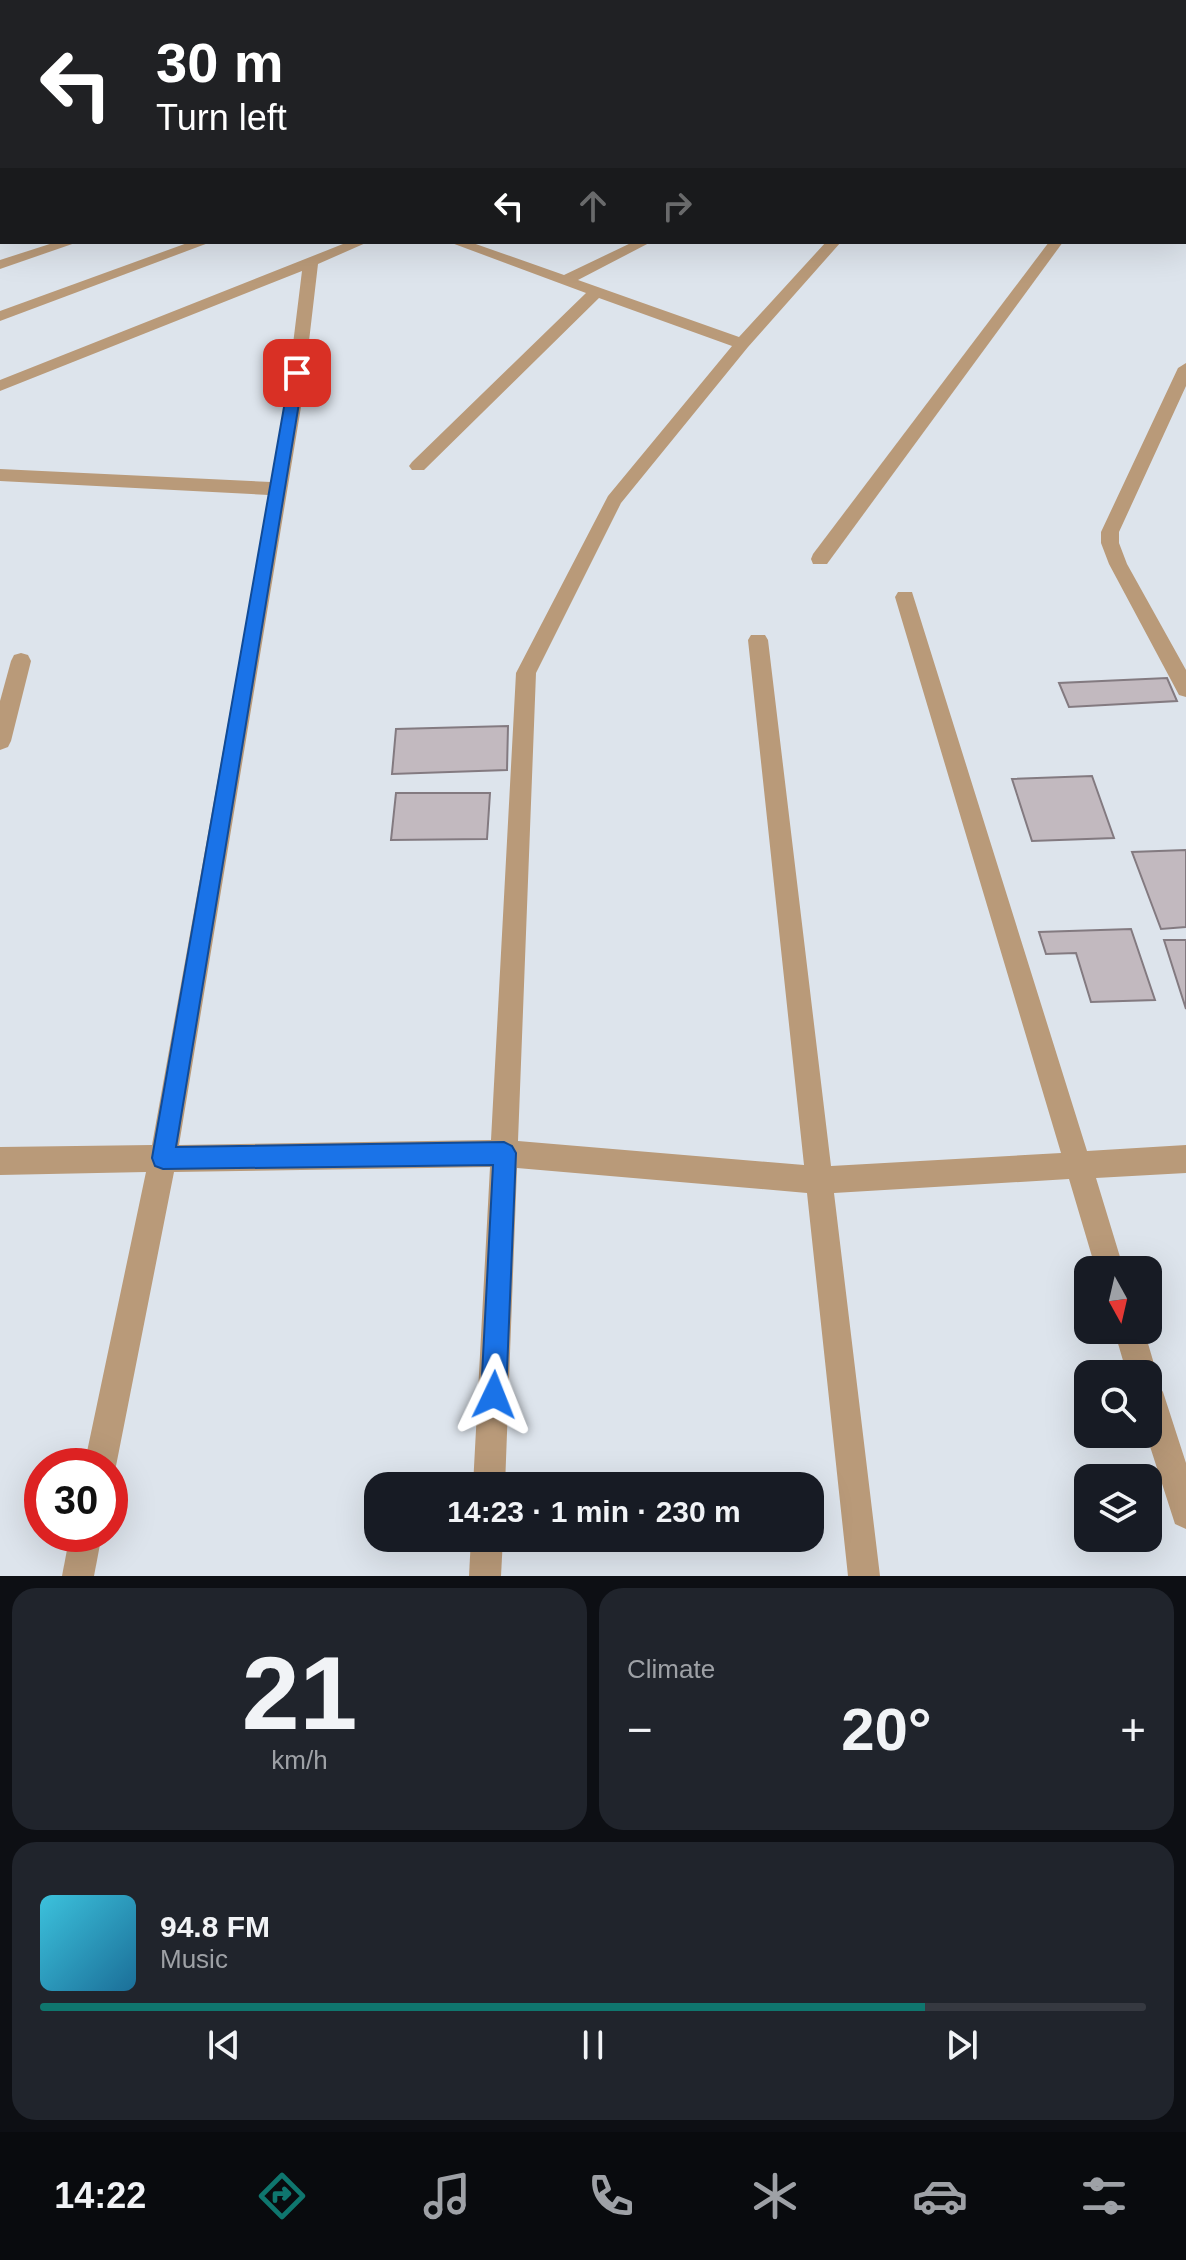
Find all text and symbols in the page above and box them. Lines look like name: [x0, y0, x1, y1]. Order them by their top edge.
text: 30 m: [156, 31, 284, 94]
icon: left: [24, 32, 128, 136]
text: Turn left: [156, 97, 287, 138]
icon: left: [487, 184, 531, 228]
icon: ahead: [571, 184, 615, 228]
icon: right: [655, 184, 699, 228]
pin: [263, 339, 331, 407]
icon: arrive: [275, 351, 319, 395]
north arrow: [1074, 1256, 1162, 1344]
map controls: [1074, 1256, 1162, 1552]
position arrow: [452, 1353, 536, 1437]
button: search: [1074, 1360, 1162, 1448]
speed limit sign: 30: [24, 1448, 128, 1552]
button: layers: [1074, 1464, 1162, 1552]
text: 14:23 · 1 min · 230 m: [447, 1495, 741, 1528]
text: 21: [242, 1635, 357, 1751]
text: Climate: [627, 1654, 715, 1684]
text: 20°: [841, 1696, 932, 1763]
text: −: [627, 1705, 653, 1754]
text: +: [1120, 1705, 1146, 1754]
text: km/h: [271, 1745, 328, 1775]
text: 94.8 FM: [160, 1910, 270, 1943]
text: Music: [160, 1944, 228, 1974]
icon: previous: [202, 2023, 246, 2067]
icon: pause: [571, 2023, 615, 2067]
icon: next: [940, 2023, 984, 2067]
icon: directions: [254, 2168, 310, 2224]
icon: music: [419, 2168, 475, 2224]
icon: phone: [583, 2168, 639, 2224]
icon: climate: [747, 2168, 803, 2224]
icon: car: [912, 2168, 968, 2224]
icon: filters: [1076, 2168, 1132, 2224]
text: 14:22: [54, 2175, 146, 2216]

